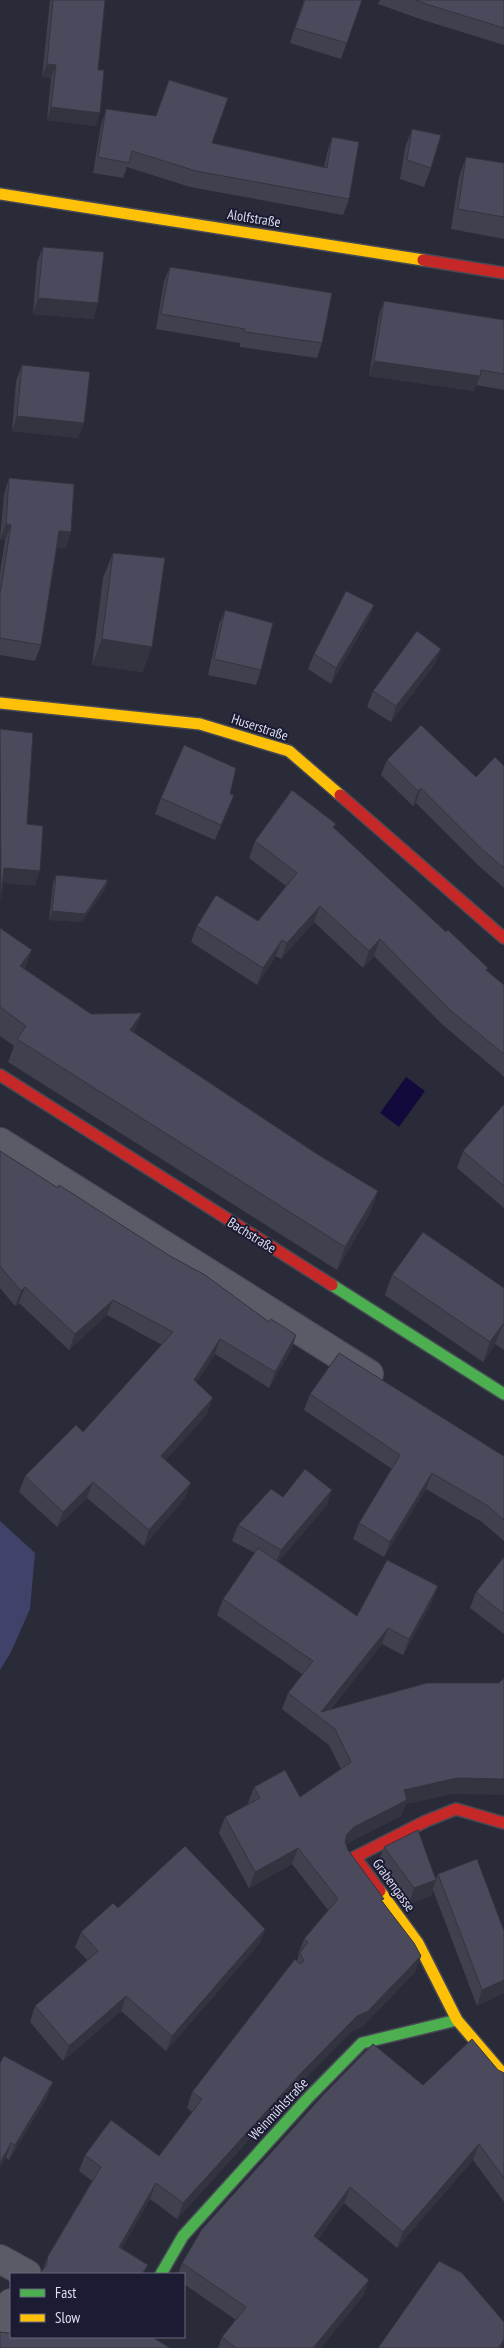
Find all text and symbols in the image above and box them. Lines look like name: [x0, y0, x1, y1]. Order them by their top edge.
street label: Alolfstraße: [226, 205, 282, 231]
street label: Huserstraße: [229, 709, 291, 745]
street label: Bachstraße: [224, 1213, 280, 1257]
street label: Grabengasse: [369, 1855, 419, 1915]
street label: Weinmühlstraße: [244, 2074, 312, 2144]
legend: [10, 2273, 185, 2338]
text: Fast: [55, 2283, 76, 2302]
text: Slow: [55, 2308, 80, 2327]

